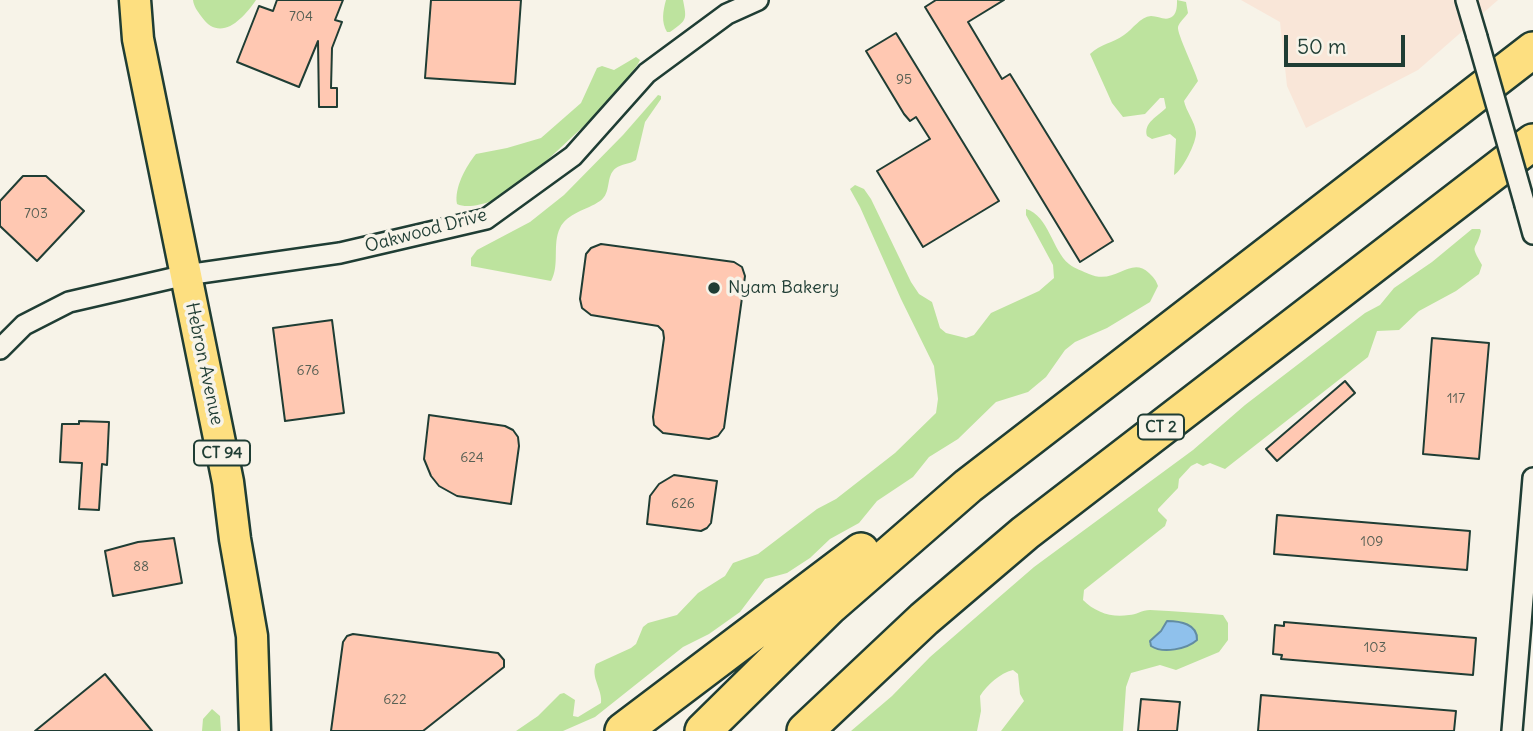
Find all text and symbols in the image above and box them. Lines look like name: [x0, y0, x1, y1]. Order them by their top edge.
house number: 704: [289, 9, 313, 25]
scale bar: [1288, 21, 1409, 65]
text: 50 m: [1297, 33, 1346, 60]
house number: 95: [896, 72, 912, 88]
street label: Oakwood Drive: [363, 204, 489, 258]
house number: 703: [24, 206, 48, 222]
place label: Nyam Bakery: [728, 277, 839, 299]
marker: Nyam Bakery: [706, 280, 722, 296]
street label: Hebron Avenue: [180, 301, 228, 427]
house number: 676: [297, 363, 319, 379]
house number: 117: [1447, 391, 1465, 407]
road number: CT 2: [1138, 414, 1184, 440]
road number: CT 94: [194, 440, 250, 466]
house number: 624: [460, 450, 484, 466]
house number: 626: [671, 496, 695, 512]
house number: 109: [1361, 534, 1383, 550]
house number: 88: [133, 559, 149, 575]
house number: 103: [1364, 640, 1386, 656]
house number: 622: [383, 692, 407, 708]

